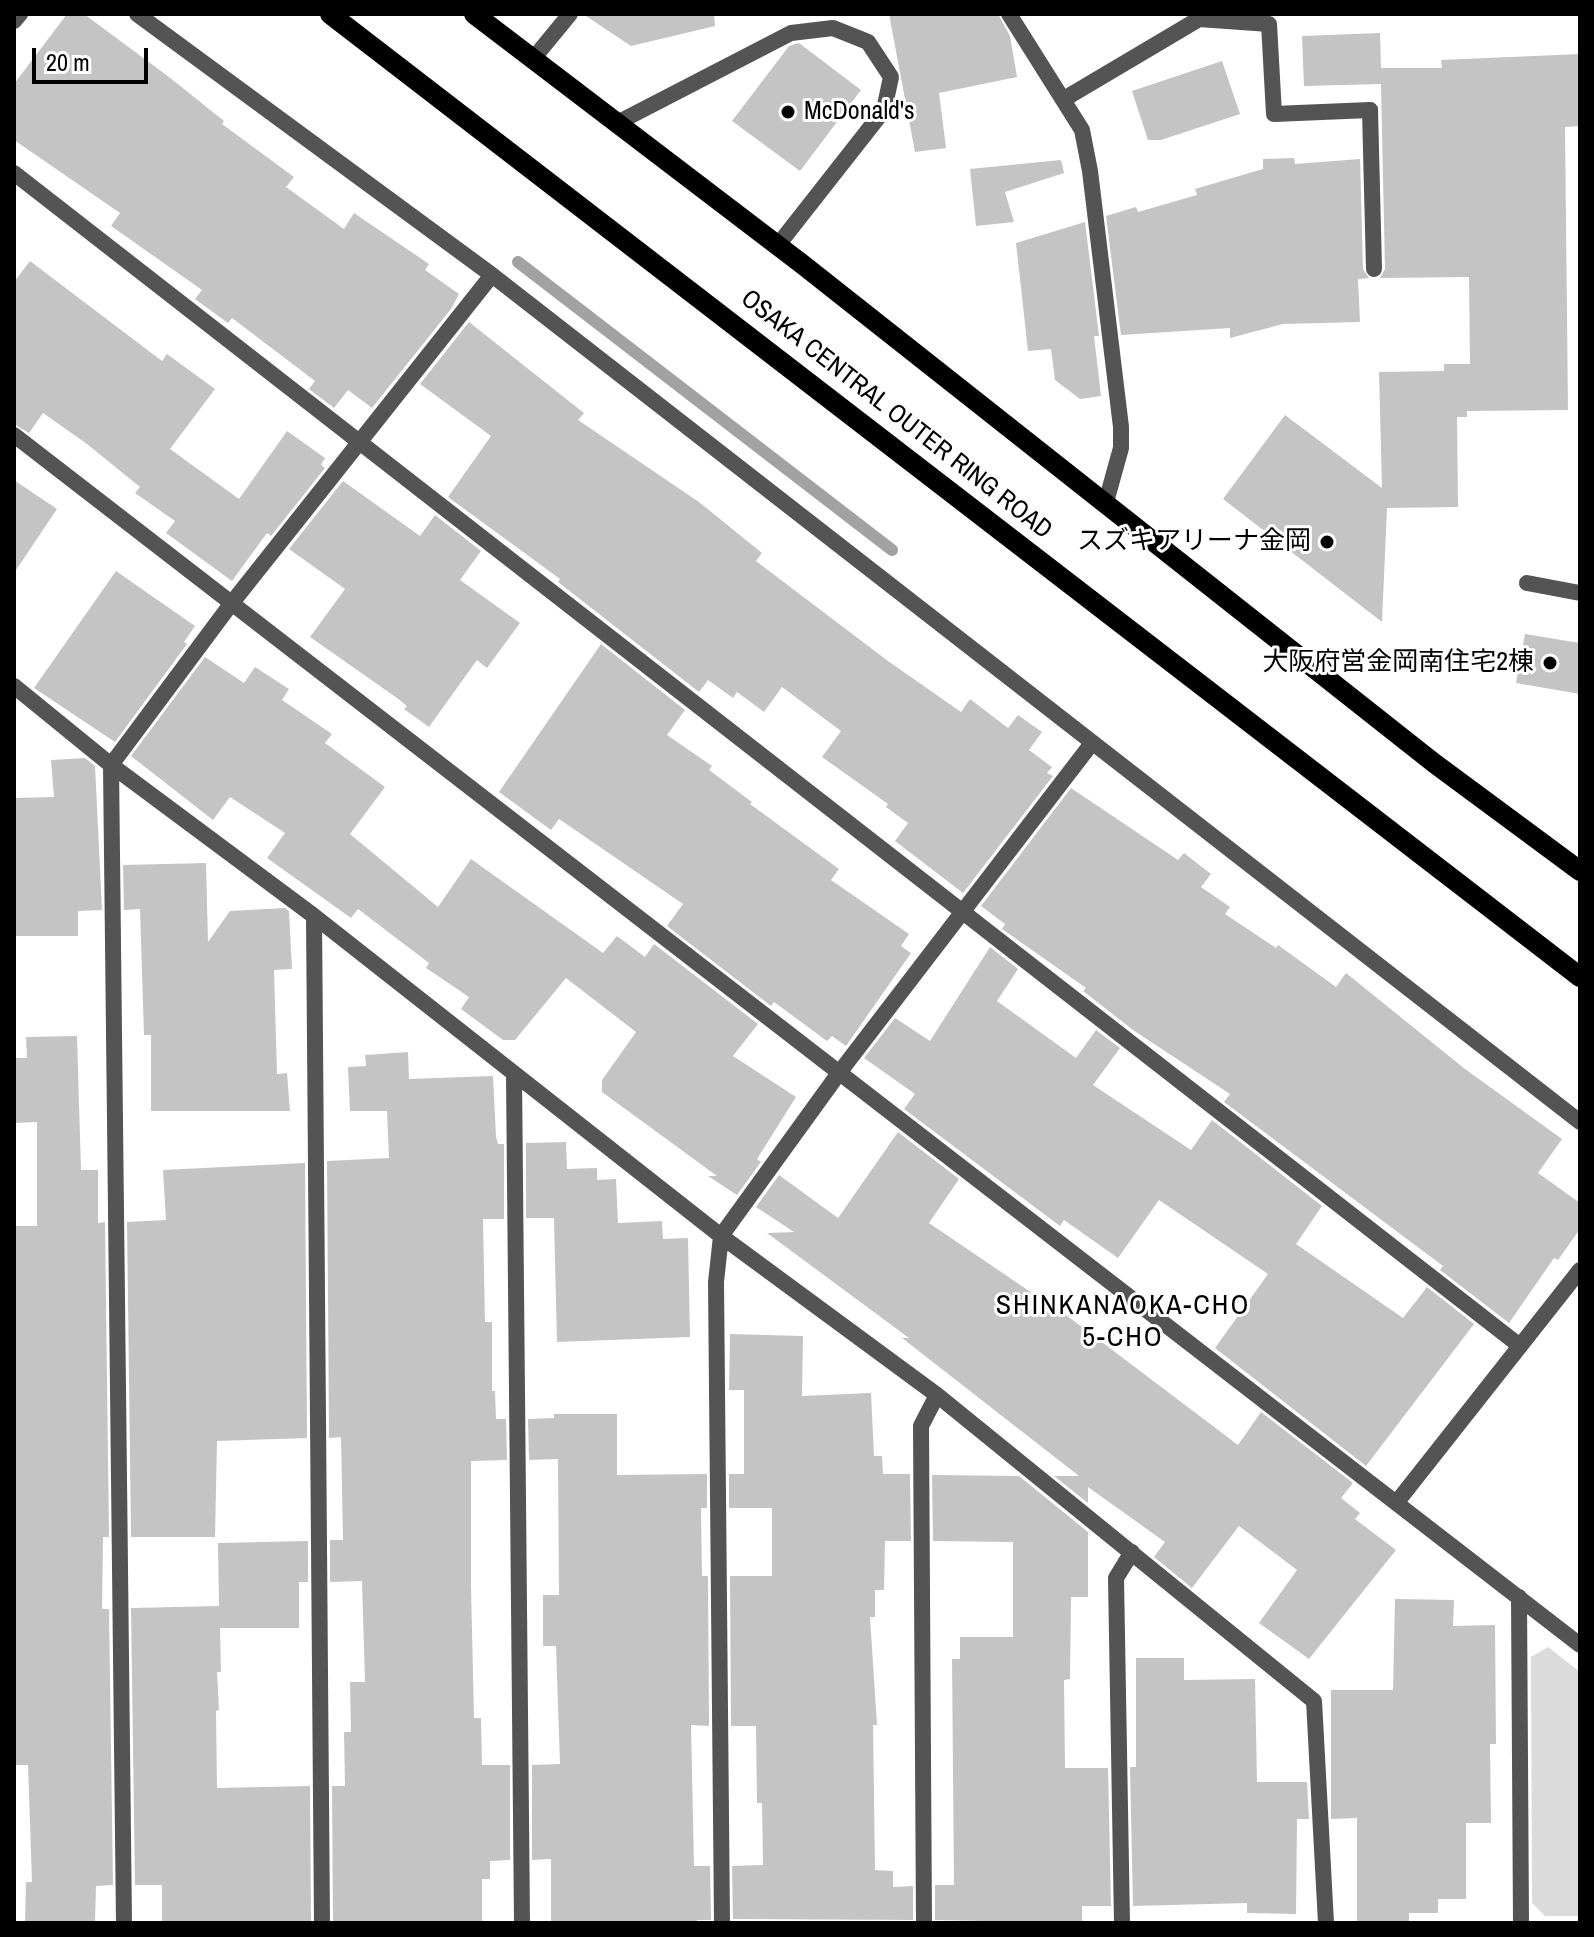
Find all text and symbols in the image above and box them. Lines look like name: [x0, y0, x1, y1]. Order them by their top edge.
scale bar: [36, 32, 152, 82]
text: 20 m: [46, 46, 90, 78]
place label: McDonald's: [804, 96, 915, 128]
marker: McDonald's: [779, 103, 797, 121]
street label: OSAKA CENTRAL OUTER RING ROAD: [734, 284, 1058, 546]
place label: スズキアリーナ金岡: [1077, 526, 1311, 558]
marker: スズキアリーナ金岡: [1318, 533, 1336, 551]
place label: 大阪府営金岡南住宅2棟: [1262, 647, 1534, 679]
marker: 大阪府営金岡南住宅2棟: [1541, 654, 1559, 672]
district label: SHINKANAOKA-CHO 5-CHO: [996, 1289, 1250, 1355]

